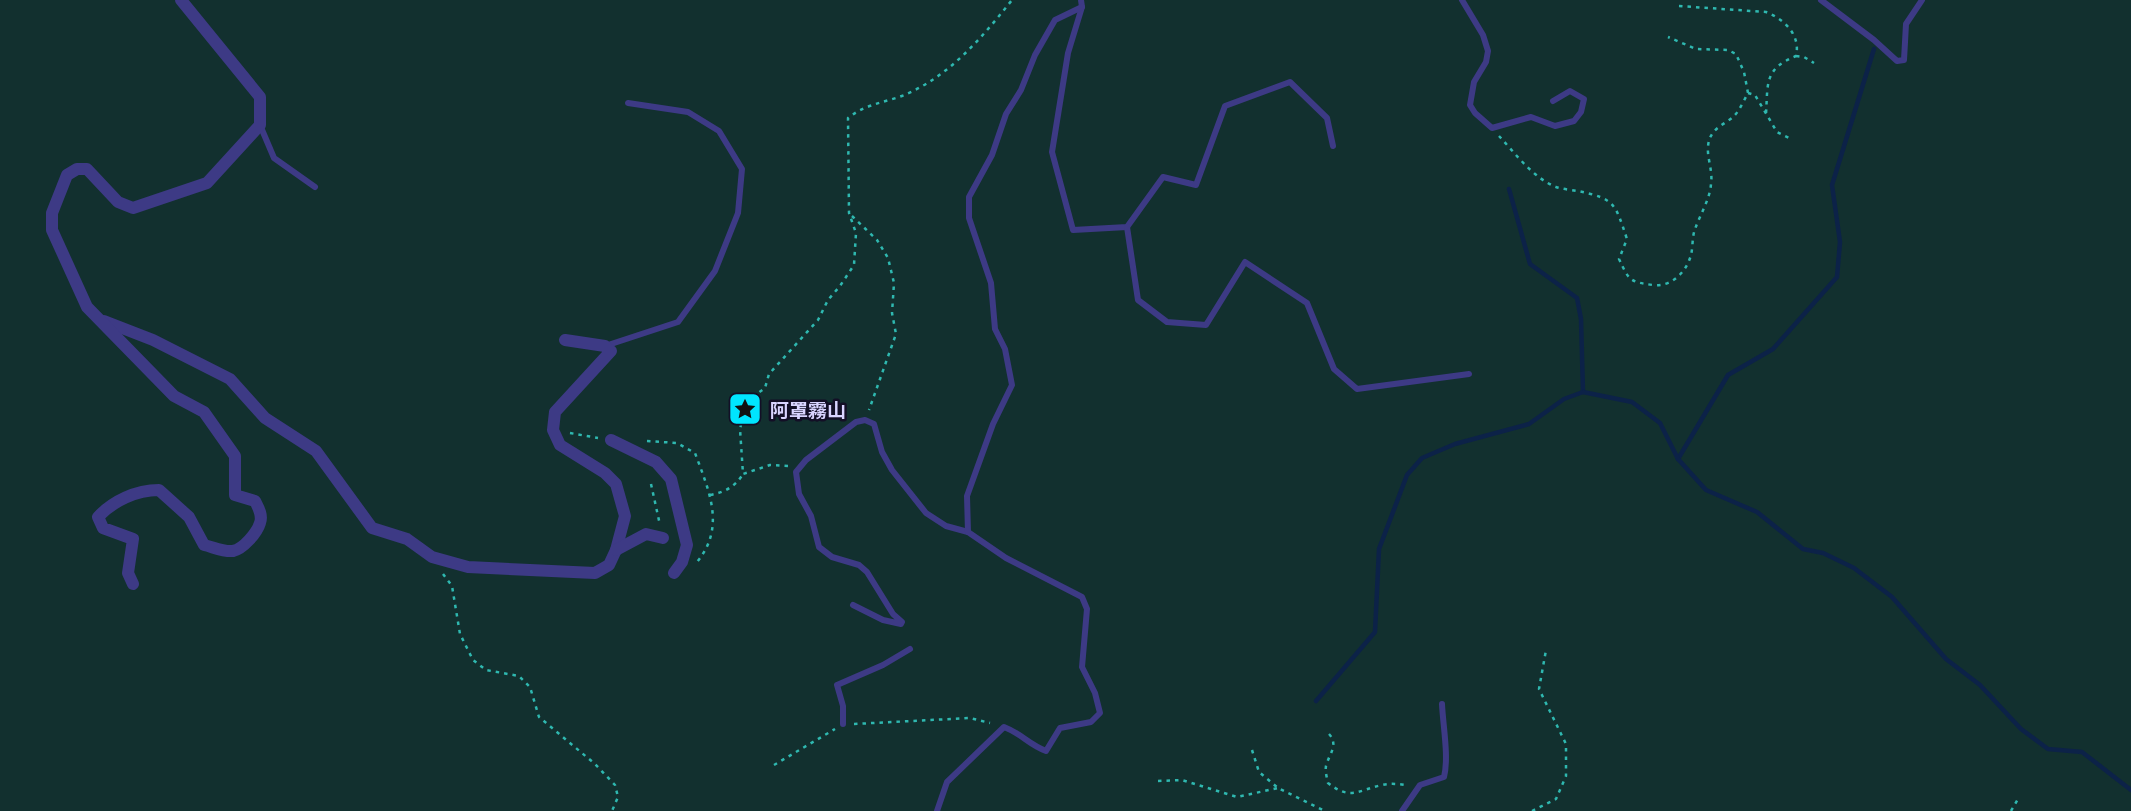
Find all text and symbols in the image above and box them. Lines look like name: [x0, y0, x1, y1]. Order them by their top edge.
place icon: 阿罩霧山: [726, 390, 764, 428]
place label: 阿罩霧山: [770, 398, 846, 421]

